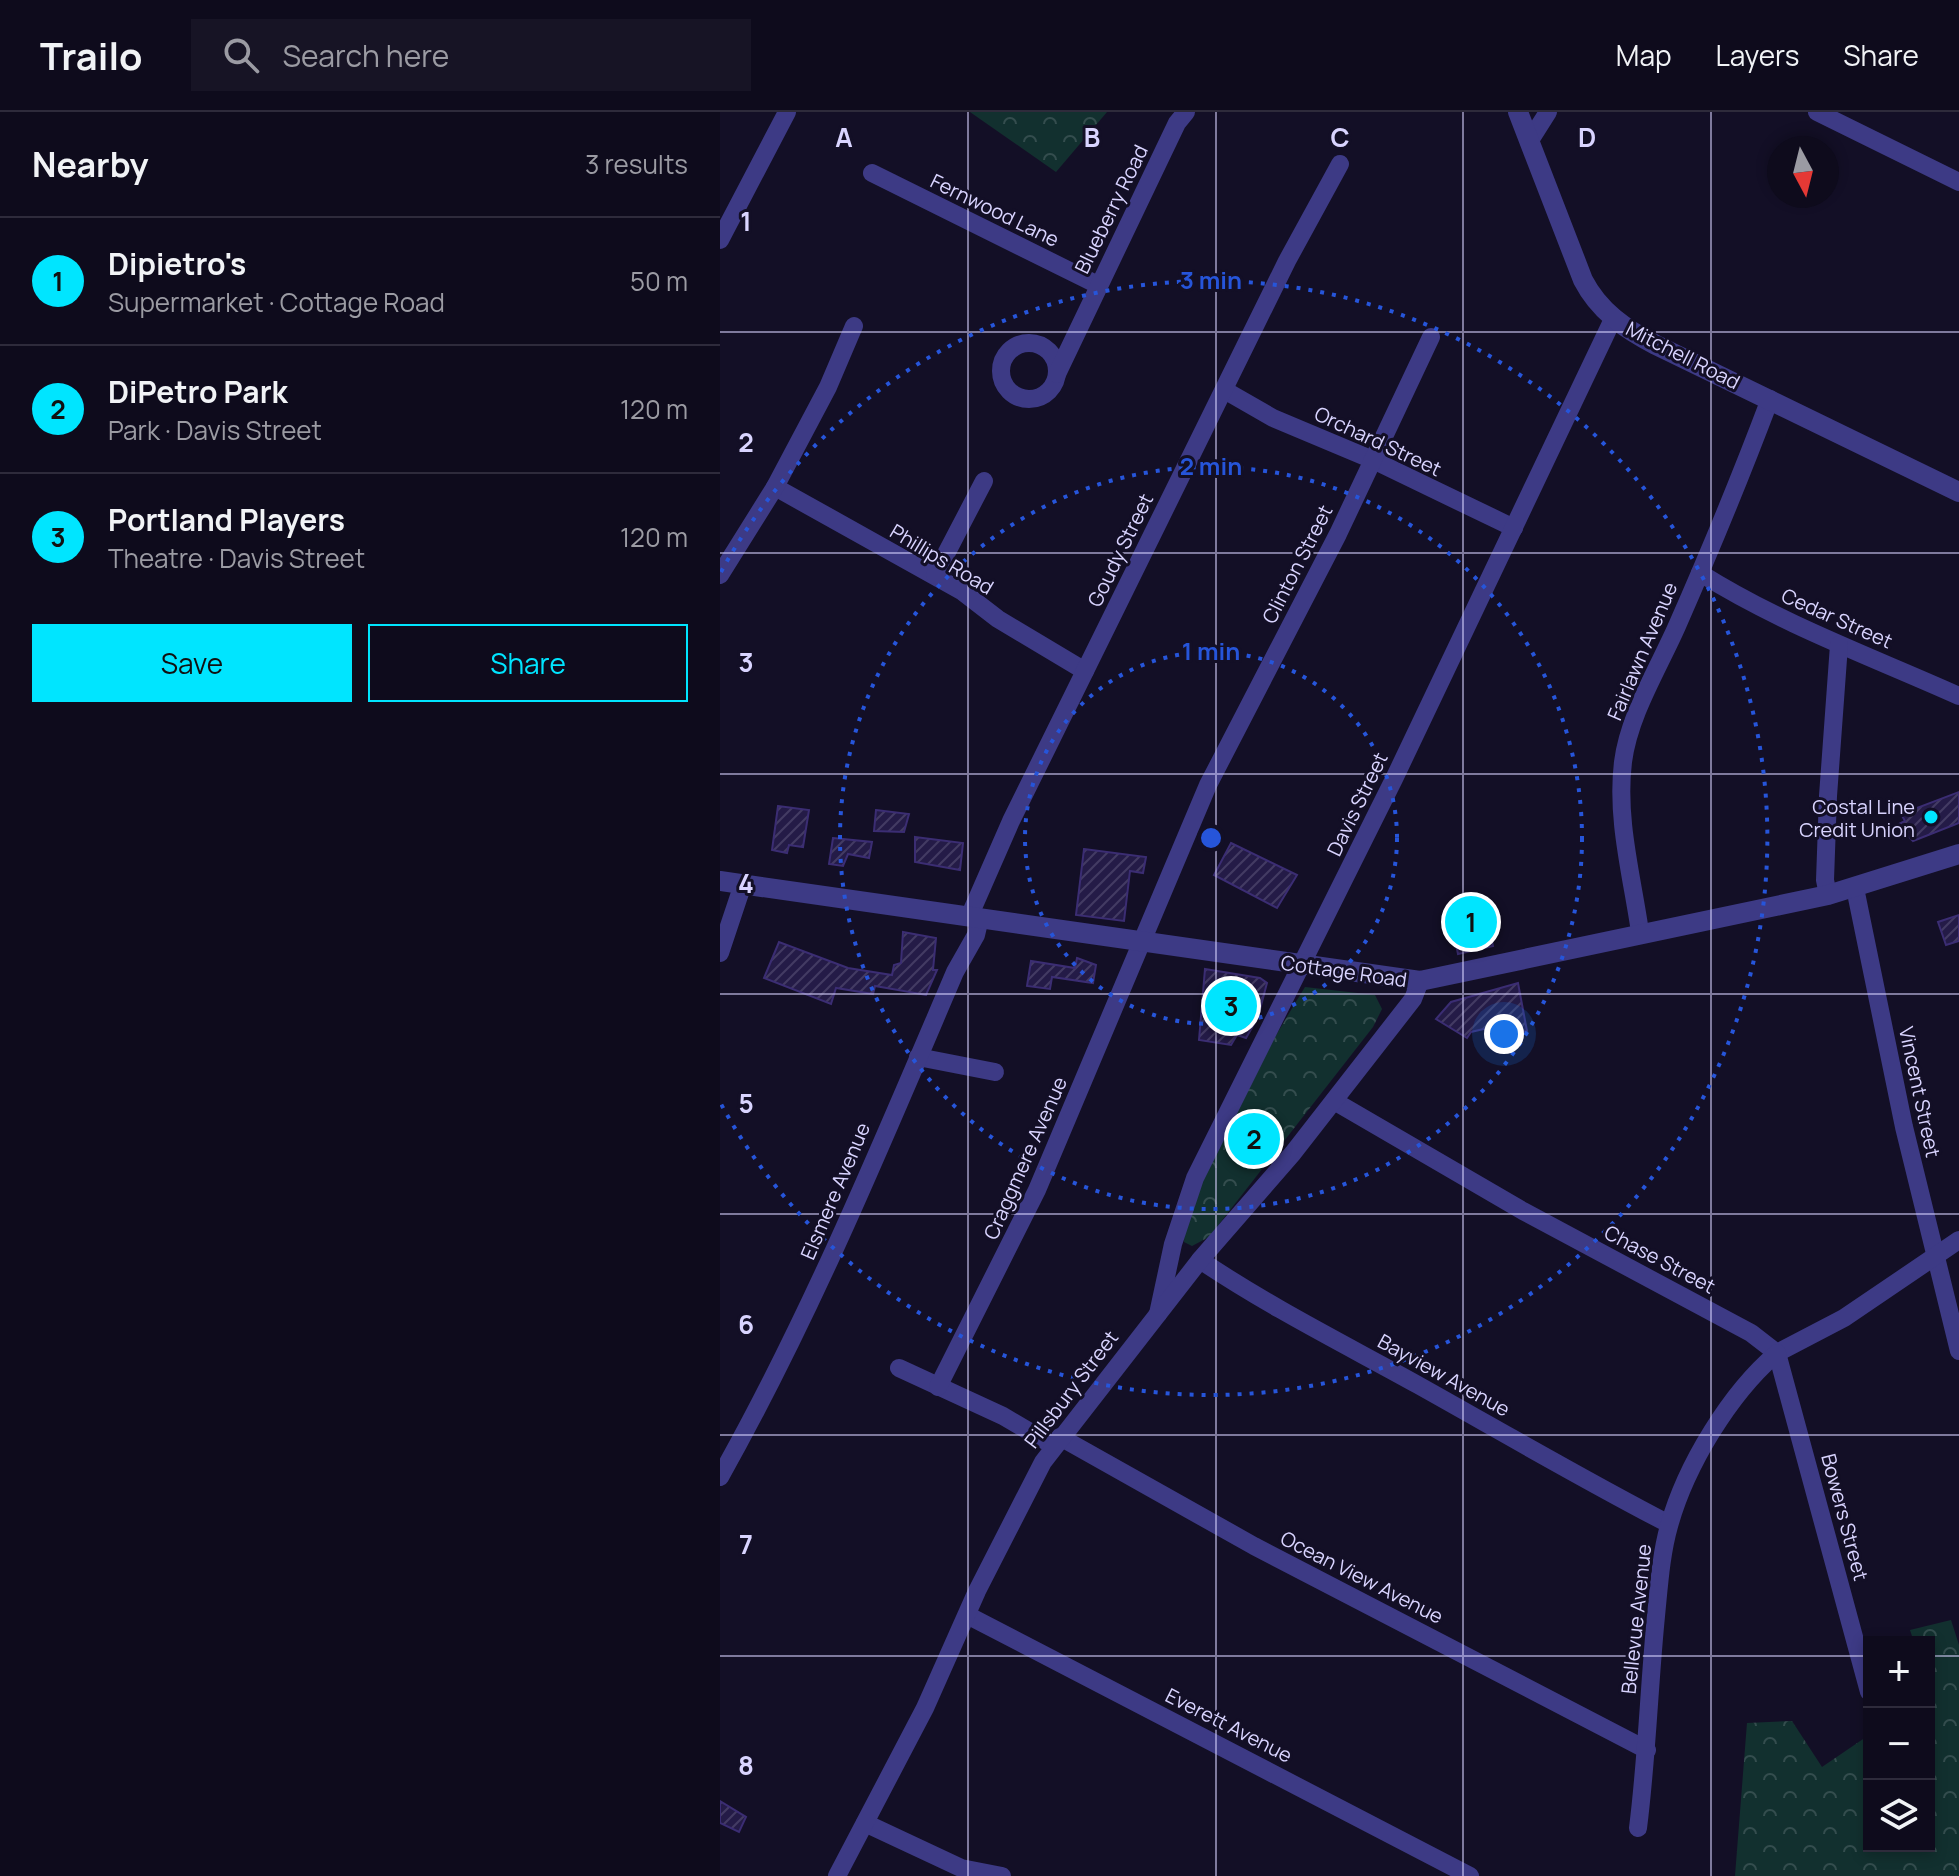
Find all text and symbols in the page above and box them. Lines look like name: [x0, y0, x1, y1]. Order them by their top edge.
search box: [191, 19, 751, 91]
text: Trailo: [40, 29, 143, 81]
icon: search: [219, 33, 263, 77]
text: Search here: [283, 35, 449, 76]
text: Map: [1616, 36, 1672, 74]
text: Layers: [1716, 36, 1799, 74]
text: Share: [1843, 36, 1919, 74]
text: A: [835, 119, 853, 155]
text: B: [1084, 119, 1100, 155]
text: C: [1330, 119, 1350, 155]
text: D: [1578, 119, 1596, 155]
north arrow: [1767, 136, 1839, 208]
street label: Blueberry Road: [1068, 140, 1154, 278]
text: Nearby: [32, 141, 148, 187]
text: 3 results: [585, 146, 688, 182]
street label: Fernwood Lane: [926, 167, 1064, 253]
text: 1: [740, 203, 752, 239]
text: Dipietro's: [108, 243, 246, 284]
text: 1: [52, 263, 64, 299]
text: 50 m: [630, 263, 688, 299]
text: 3 min: [1180, 263, 1242, 296]
text: Supermarket · Cottage Road: [108, 284, 445, 320]
street label: Mitchell Road: [1621, 315, 1745, 395]
text: DiPetro Park: [108, 371, 288, 412]
text: 2: [50, 391, 66, 427]
text: 120 m: [620, 391, 688, 427]
street label: Orchard Street: [1310, 400, 1446, 482]
text: Park · Davis Street: [108, 412, 322, 448]
text: 2: [738, 424, 754, 460]
text: 2 min: [1180, 449, 1242, 482]
street label: Goudy Street: [1081, 489, 1159, 611]
text: Portland Players: [108, 499, 345, 540]
street label: Clinton Street: [1256, 500, 1338, 628]
street label: Phillips Road: [885, 517, 999, 601]
text: 3: [50, 519, 66, 555]
text: 120 m: [620, 519, 688, 555]
text: Theatre · Davis Street: [108, 540, 365, 576]
street label: Fairlawn Avenue: [1601, 578, 1683, 724]
street label: Cedar Street: [1777, 581, 1897, 655]
button: Save: [32, 624, 352, 702]
button: Share: [368, 624, 688, 702]
text: 1 min: [1182, 634, 1240, 667]
text: 3: [738, 644, 754, 680]
street label: Davis Street: [1320, 748, 1394, 860]
place label: Costal Line Credit Union: [1799, 793, 1915, 843]
marker: Costal Line Credit Union: [1922, 808, 1940, 826]
centre of rings: [1197, 824, 1225, 852]
text: 4: [738, 865, 754, 901]
pin: 1: [1445, 892, 1497, 952]
street label: Cottage Road: [1279, 949, 1409, 993]
pin: 3: [1205, 976, 1257, 1036]
your location: [1484, 1014, 1524, 1054]
street label: Vincent Street: [1893, 1024, 1947, 1160]
street label: Craggmere Avenue: [977, 1072, 1073, 1244]
text: 5: [738, 1085, 754, 1121]
pin: 2: [1228, 1109, 1280, 1169]
street label: Elsmere Avenue: [794, 1118, 876, 1264]
street label: Chase Street: [1600, 1218, 1720, 1300]
text: 6: [738, 1306, 754, 1342]
street label: Pillsbury Street: [1018, 1325, 1124, 1453]
street label: Bayview Avenue: [1373, 1327, 1515, 1423]
street label: Bowers Street: [1815, 1451, 1875, 1583]
street label: Ocean View Avenue: [1276, 1524, 1448, 1630]
text: 7: [739, 1526, 753, 1562]
street label: Bellevue Avenue: [1615, 1543, 1657, 1695]
map controls: [1863, 1636, 1935, 1852]
button: +: [1863, 1636, 1935, 1708]
street label: Everett Avenue: [1161, 1681, 1297, 1769]
button: −: [1863, 1708, 1935, 1780]
text: 8: [738, 1747, 754, 1783]
button: layers: [1863, 1780, 1935, 1852]

